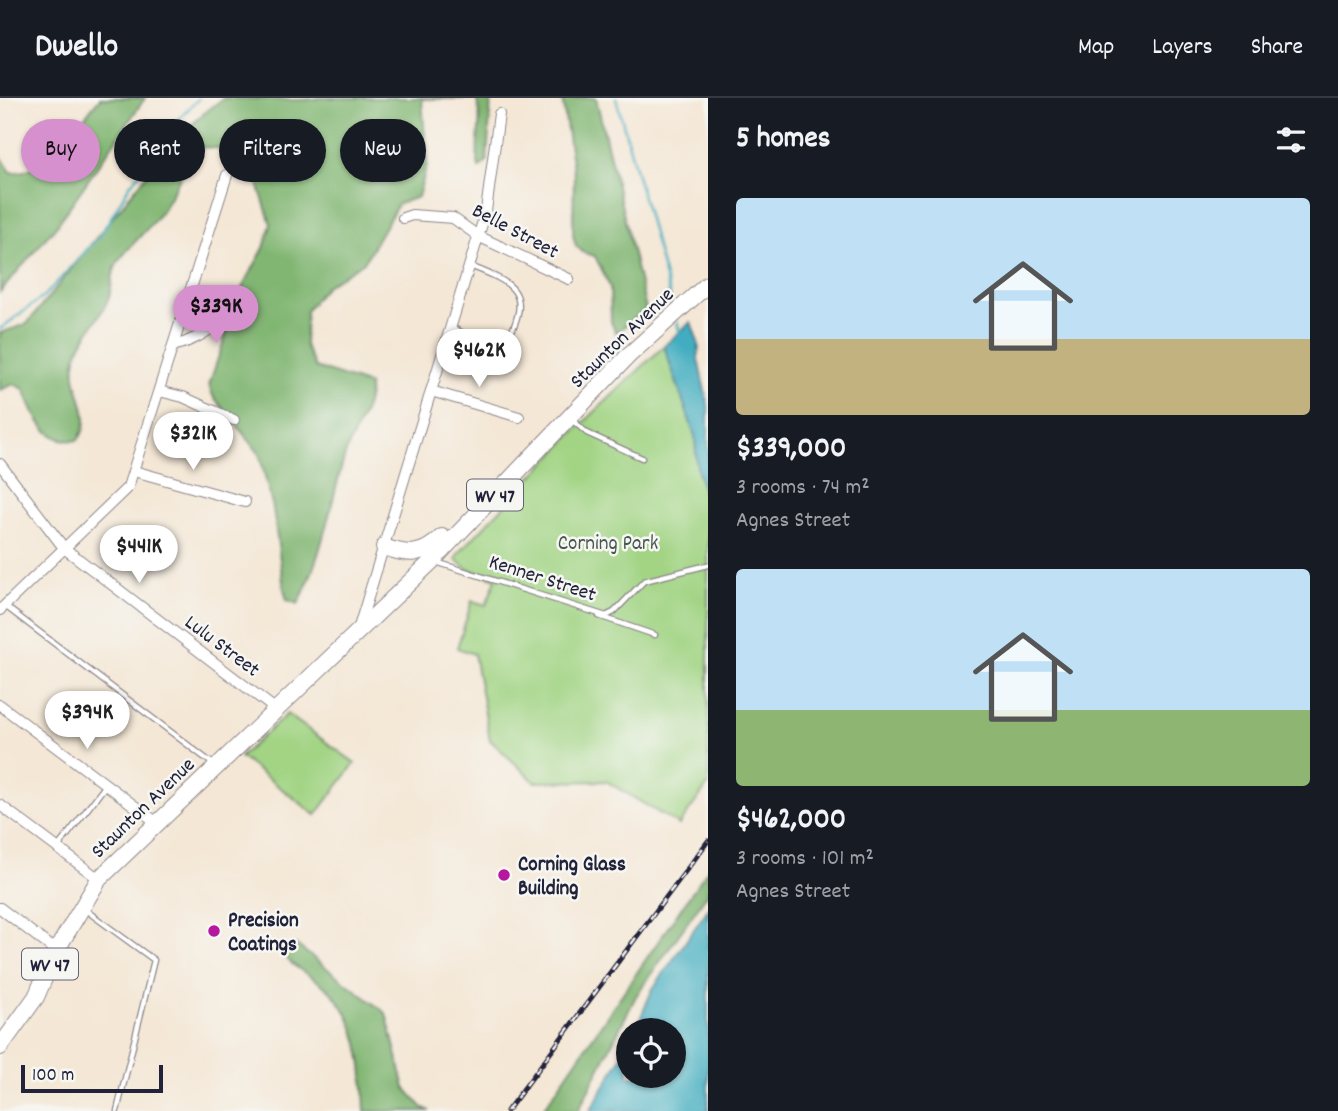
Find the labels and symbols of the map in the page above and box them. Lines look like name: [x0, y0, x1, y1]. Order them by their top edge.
street label: Belle Street: [466, 197, 563, 268]
street label: Staunton Avenue: [564, 282, 682, 397]
pin: $339K: [167, 286, 265, 345]
pin: $462K: [430, 330, 528, 389]
pin: $321K: [144, 412, 242, 472]
road number: WV 47: [467, 480, 523, 510]
pin: $441K: [90, 526, 188, 585]
park label: Corning Park: [558, 530, 658, 560]
street label: Kenner Street: [485, 548, 600, 611]
street label: Lulu Street: [177, 609, 265, 686]
pin: $394K: [38, 692, 136, 751]
street label: Staunton Avenue: [85, 752, 203, 867]
place label: Corning Glass Building: [518, 851, 626, 905]
marker: Corning Glass Building: [496, 867, 512, 883]
place label: Precision Coatings: [228, 907, 299, 961]
marker: Precision Coatings: [206, 923, 222, 939]
road number: WV 47: [22, 948, 78, 979]
scale bar: [21, 1062, 163, 1094]

